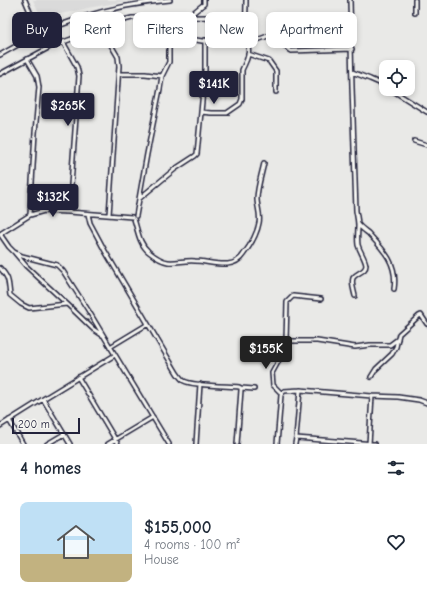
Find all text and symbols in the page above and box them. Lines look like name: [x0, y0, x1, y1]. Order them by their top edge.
chip: Buy: [12, 12, 62, 48]
chip: Rent: [70, 12, 125, 48]
chip: Filters: [133, 12, 197, 48]
chip: New: [205, 12, 258, 48]
chip: Apartment: [266, 12, 357, 48]
map controls: [379, 60, 415, 96]
button: locate: [379, 60, 415, 96]
pin: $141K: [186, 71, 242, 105]
text: $141K: [198, 76, 230, 91]
pin: $265K: [40, 93, 96, 127]
text: $265K: [50, 98, 86, 113]
pin: $132K: [25, 184, 81, 218]
text: $132K: [36, 189, 70, 204]
pin: $155K: [238, 336, 294, 370]
text: $155K: [249, 341, 283, 356]
scale bar: [12, 416, 80, 435]
text: 200 m: [18, 418, 50, 431]
icon: filters: [385, 457, 407, 479]
text: 4 homes: [20, 459, 81, 478]
icon: home: [52, 518, 100, 566]
text: $155,000: [144, 518, 211, 537]
icon: heart: [385, 531, 407, 553]
text: 4 rooms · 100 m²: [144, 537, 240, 552]
text: House: [144, 552, 179, 567]

